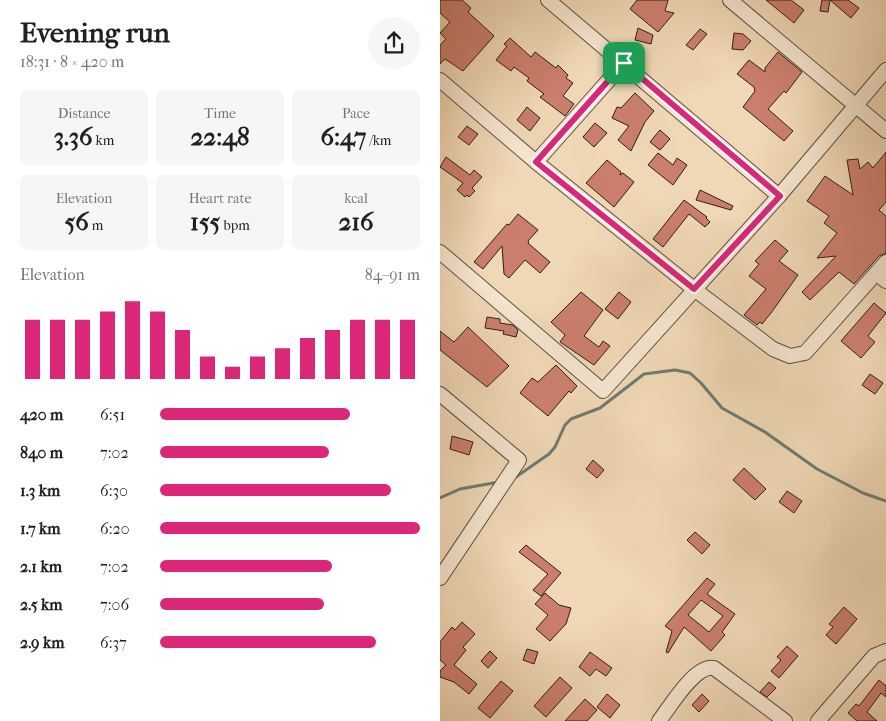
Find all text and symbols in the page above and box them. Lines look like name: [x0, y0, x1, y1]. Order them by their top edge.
text: Evening run: [20, 16, 170, 49]
button: share: [368, 17, 420, 69]
pin: [603, 42, 645, 84]
icon: arrive: [610, 49, 638, 77]
text: 18:31 · 8 × 420 m: [20, 52, 124, 71]
text: Distance: [58, 105, 110, 122]
text: Time: [204, 105, 236, 122]
text: Pace: [342, 105, 370, 122]
text: 3.36: [54, 122, 93, 151]
text: 22:48: [190, 122, 250, 151]
text: 6:47: [321, 122, 366, 151]
text: km: [93, 132, 114, 149]
text: /km: [366, 132, 391, 149]
text: Elevation: [56, 190, 112, 207]
text: Heart rate: [189, 190, 251, 207]
text: kcal: [344, 190, 368, 207]
text: 56: [65, 207, 89, 236]
text: 155: [190, 207, 220, 236]
text: 216: [338, 207, 374, 236]
text: m: [89, 217, 104, 234]
text: bpm: [220, 217, 250, 234]
text: Elevation: [20, 265, 85, 284]
text: 84–91 m: [365, 265, 420, 284]
text: 420 m: [20, 405, 63, 424]
text: 6:51: [100, 405, 125, 424]
text: 840 m: [20, 443, 63, 462]
text: 7:02: [100, 443, 129, 462]
text: 1.3 km: [20, 481, 60, 500]
text: 6:30: [100, 481, 128, 500]
text: 1.7 km: [20, 519, 61, 538]
text: 6:20: [100, 519, 130, 538]
text: 2.1 km: [20, 557, 62, 576]
text: 7:02: [100, 557, 129, 576]
text: 2.5 km: [20, 595, 63, 614]
text: 7:06: [100, 595, 129, 614]
text: 2.9 km: [20, 633, 64, 652]
text: 6:37: [100, 633, 127, 652]

